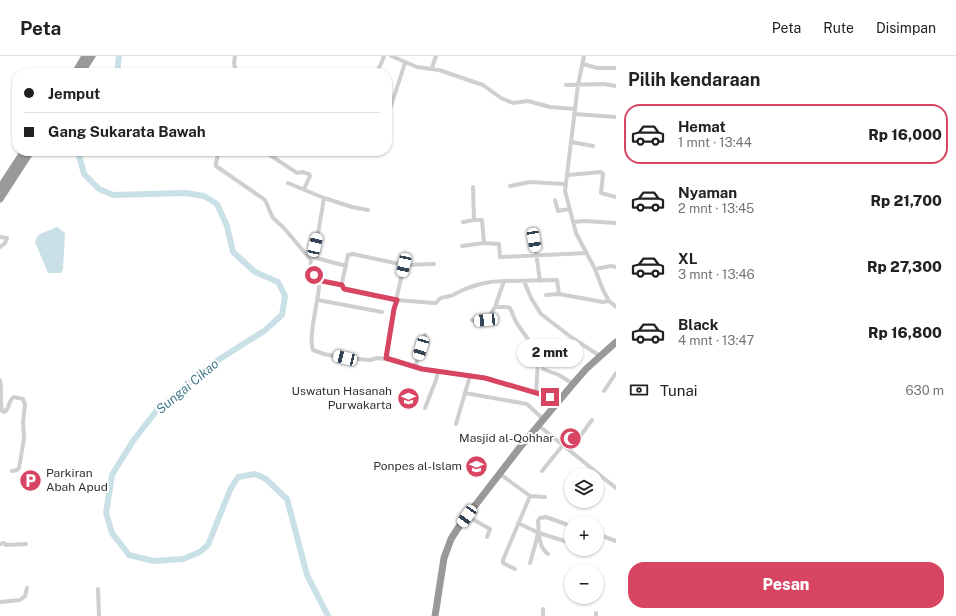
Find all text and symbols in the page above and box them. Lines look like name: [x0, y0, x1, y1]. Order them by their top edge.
text: Peta: [20, 17, 61, 39]
text: Peta: [772, 20, 801, 36]
text: Rute: [823, 20, 854, 36]
text: Disimpan: [876, 20, 936, 36]
text: Pilih kendaraan: [628, 69, 760, 90]
text: Jemput: [48, 85, 100, 102]
icon: car: [630, 116, 666, 152]
text: Hemat: [678, 118, 726, 135]
text: Gang Sukarata Bawah: [48, 123, 206, 140]
text: Rp 16,000: [868, 126, 942, 143]
text: 1 mnt · 13:44: [678, 135, 752, 150]
icon: car: [630, 182, 666, 218]
text: Nyaman: [678, 184, 737, 201]
text: Rp 21,700: [870, 192, 942, 209]
text: 2 mnt · 13:45: [678, 201, 754, 216]
car: [526, 227, 542, 253]
car: [306, 232, 324, 258]
icon: car: [630, 248, 666, 284]
text: XL: [678, 250, 697, 267]
car: [396, 252, 412, 278]
text: Rp 27,300: [867, 258, 942, 275]
route start: [305, 266, 323, 284]
text: 3 mnt · 13:46: [678, 267, 755, 282]
car: [474, 313, 498, 327]
icon: car: [630, 314, 666, 350]
text: Black: [678, 316, 718, 333]
text: Rp 16,800: [868, 324, 942, 341]
text: 4 mnt · 13:47: [678, 333, 754, 348]
car: [412, 335, 430, 361]
callout: 2 mnt: [517, 339, 583, 367]
text: 2 mnt: [532, 345, 568, 360]
car: [332, 349, 358, 367]
water label: Sungai Cikao: [153, 356, 222, 417]
icon: cash: [628, 379, 650, 401]
text: Tunai: [660, 382, 698, 399]
text: 630 m: [906, 383, 944, 398]
place label: Uswatun Hasanah Purwakarta: [292, 384, 392, 412]
school or university icon: Uswatun Hasanah Purwakarta: [395, 385, 421, 411]
route end: [541, 388, 559, 406]
mosque icon: Masjid al-Qohhar: [557, 425, 583, 451]
place label: Masjid al-Qohhar: [459, 431, 554, 445]
school or university icon: Ponpes al-Islam: [464, 453, 490, 479]
place label: Ponpes al-Islam: [373, 459, 462, 473]
place label: Parkiran Abah Apud: [46, 466, 108, 494]
parking icon: Parkiran Abah Apud: [18, 467, 44, 493]
map controls: [564, 468, 604, 604]
button: layers: [564, 468, 604, 508]
car: [455, 503, 479, 529]
button: +: [564, 516, 604, 556]
button: Pesan: [628, 562, 944, 608]
button: −: [564, 564, 604, 604]

